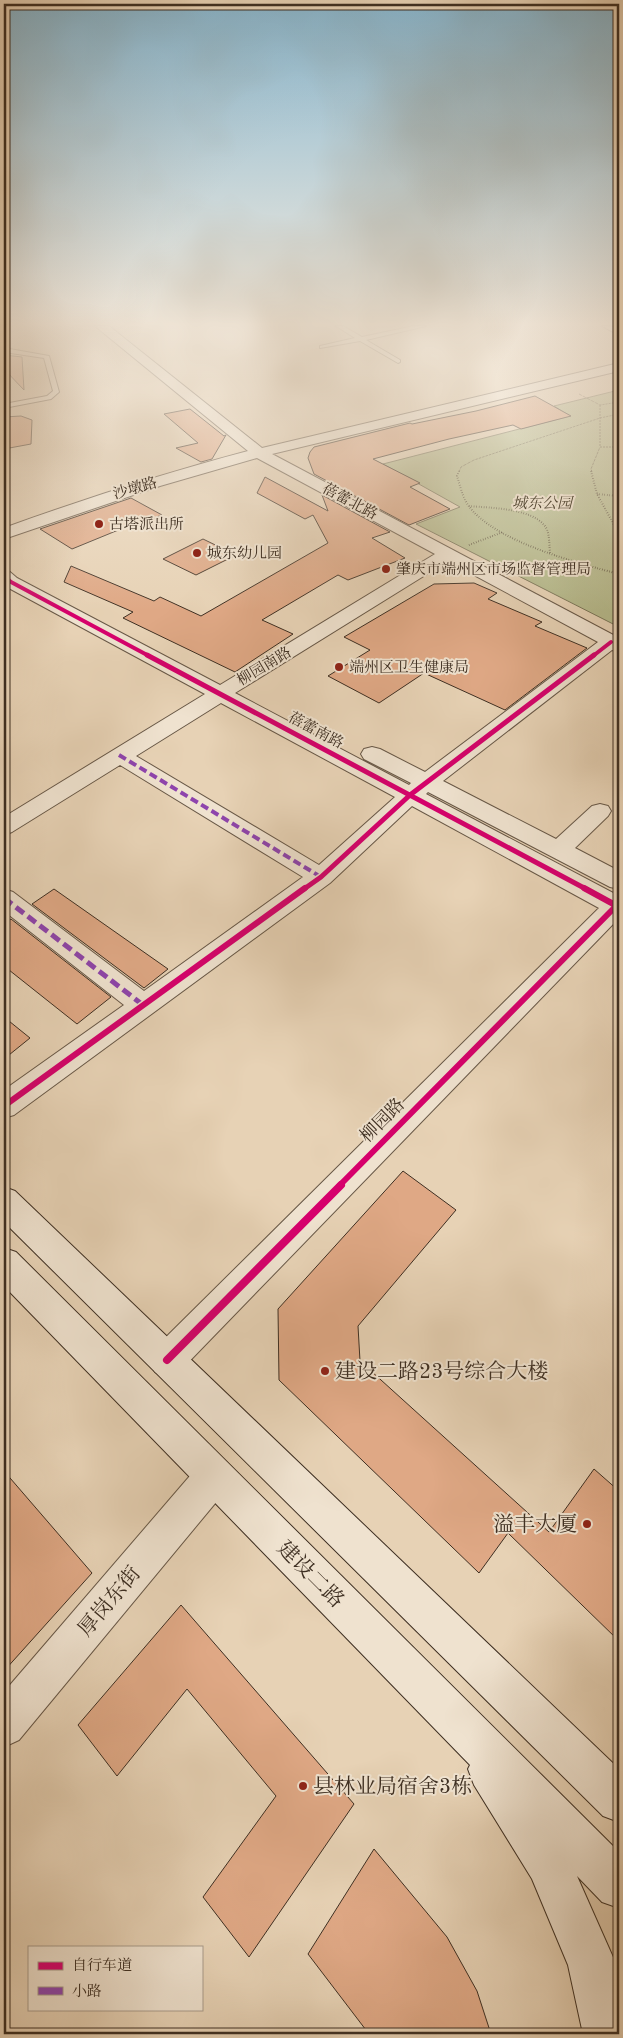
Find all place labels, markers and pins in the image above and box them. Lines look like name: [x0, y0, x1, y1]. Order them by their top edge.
place label: 古塔派出所: [109, 516, 184, 533]
marker: 古塔派出所: [93, 518, 105, 530]
place label: 城东幼儿园: [207, 545, 282, 562]
marker: 城东幼儿园: [191, 547, 203, 559]
place label: 肇庆市端州区市场监督管理局: [396, 561, 591, 578]
marker: 肇庆市端州区市场监督管理局: [380, 563, 392, 575]
place label: 端州区卫生健康局: [349, 659, 469, 676]
marker: 端州区卫生健康局: [333, 661, 345, 673]
place label: 建设二路23号综合大楼: [335, 1360, 548, 1383]
marker: 建设二路23号综合大楼: [319, 1365, 331, 1377]
place label: 溢丰大厦: [493, 1513, 577, 1536]
marker: 溢丰大厦: [581, 1518, 593, 1530]
place label: 县林业局宿舍3栋: [313, 1775, 472, 1798]
marker: 县林业局宿舍3栋: [297, 1780, 309, 1792]

